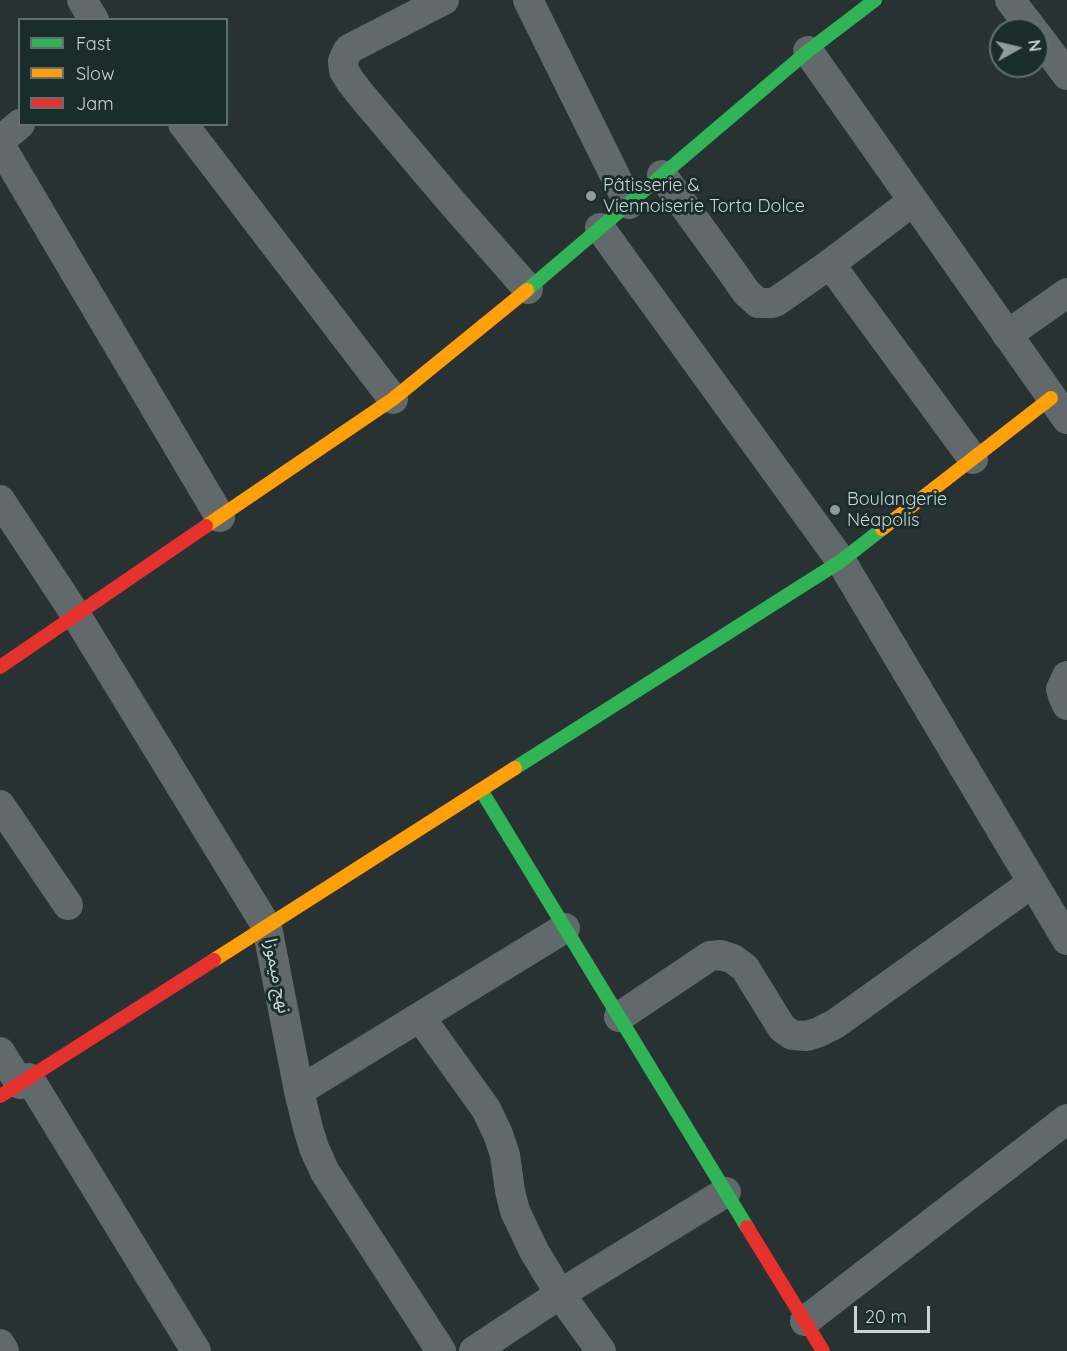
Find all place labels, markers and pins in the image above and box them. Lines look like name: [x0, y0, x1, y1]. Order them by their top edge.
place label: Pâtisserie & Viennoiserie Torta Dolce: [603, 175, 805, 218]
marker: Pâtisserie & Viennoiserie Torta Dolce: [584, 189, 598, 203]
place label: Boulangerie Néapolis: [847, 489, 947, 532]
marker: Boulangerie Néapolis: [828, 503, 842, 517]

